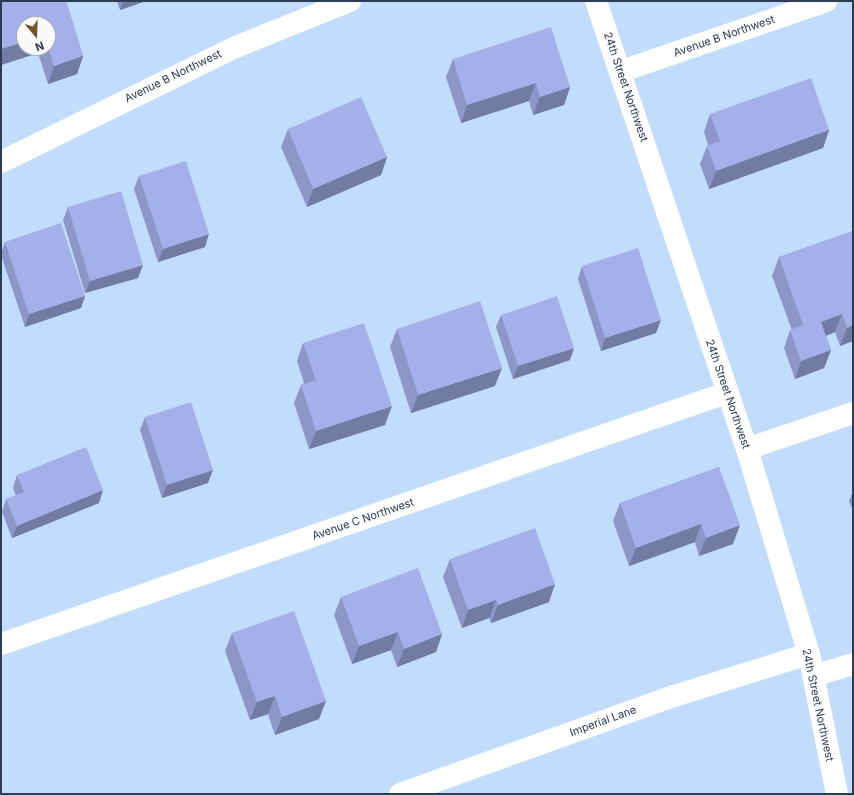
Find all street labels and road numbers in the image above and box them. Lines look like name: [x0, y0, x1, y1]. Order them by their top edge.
street label: Avenue B Northwest: [672, 13, 776, 59]
street label: 24th Street Northwest: [601, 31, 651, 143]
street label: Avenue B Northwest: [122, 47, 224, 105]
street label: 24th Street Northwest: [703, 338, 753, 450]
street label: Avenue C Northwest: [310, 495, 416, 543]
street label: 24th Street Northwest: [800, 647, 836, 763]
street label: Imperial Lane: [568, 703, 638, 739]

